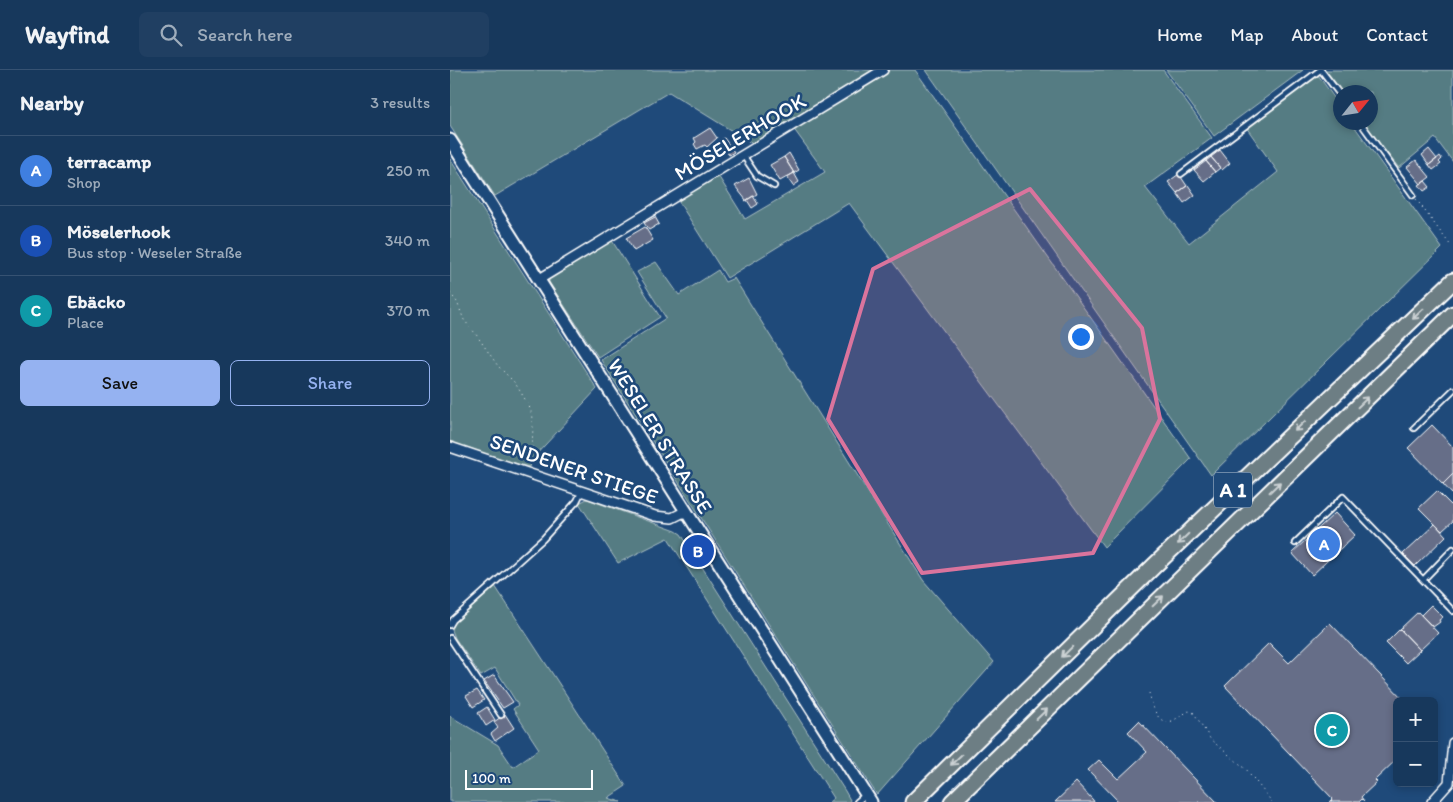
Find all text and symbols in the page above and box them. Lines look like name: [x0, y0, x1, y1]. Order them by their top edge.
search box: [139, 12, 489, 57]
text: Wayfind: [25, 20, 109, 49]
icon: search: [157, 21, 185, 49]
text: Search here: [197, 23, 293, 46]
text: Home: [1157, 24, 1203, 46]
text: Map: [1231, 24, 1264, 46]
text: About: [1292, 24, 1338, 46]
text: Contact: [1366, 24, 1428, 46]
north arrow: [1333, 85, 1378, 130]
street label: MÖSELERHOOK: [670, 87, 810, 186]
text: Nearby: [20, 90, 84, 115]
text: 3 results: [370, 93, 430, 112]
text: terracamp: [67, 150, 151, 173]
text: A: [31, 161, 41, 180]
text: 250 m: [386, 161, 430, 180]
text: Shop: [67, 173, 101, 192]
text: Möselerhook: [67, 220, 170, 243]
text: B: [31, 231, 41, 250]
text: 340 m: [385, 231, 430, 250]
text: Bus stop · Weseler Straße: [67, 243, 242, 262]
text: Ebäcko: [67, 290, 125, 313]
text: C: [31, 301, 41, 320]
text: 370 m: [386, 301, 430, 320]
one-way arrow: [1411, 308, 1424, 320]
text: Place: [67, 313, 104, 332]
your location: [1068, 324, 1094, 350]
street label: WESELER STRASSE: [603, 354, 718, 518]
button: Save: [20, 360, 220, 406]
button: Share: [230, 360, 430, 406]
one-way arrow: [1356, 396, 1369, 408]
one-way arrow: [1294, 420, 1306, 433]
street label: SENDENER STIEGE: [487, 428, 661, 509]
road number: A 1: [1214, 472, 1252, 508]
one-way arrow: [1269, 481, 1281, 493]
pin: A: [1308, 525, 1340, 563]
pin: B: [682, 532, 714, 570]
one-way arrow: [1176, 533, 1189, 545]
one-way arrow: [1152, 595, 1165, 607]
one-way arrow: [1061, 646, 1073, 658]
map controls: [1393, 697, 1438, 787]
button: +: [1393, 697, 1438, 742]
one-way arrow: [1036, 708, 1048, 720]
pin: C: [1316, 711, 1348, 749]
button: −: [1393, 742, 1438, 787]
one-way arrow: [950, 754, 962, 766]
scale bar: [465, 767, 592, 790]
text: 100 m: [472, 770, 511, 787]

